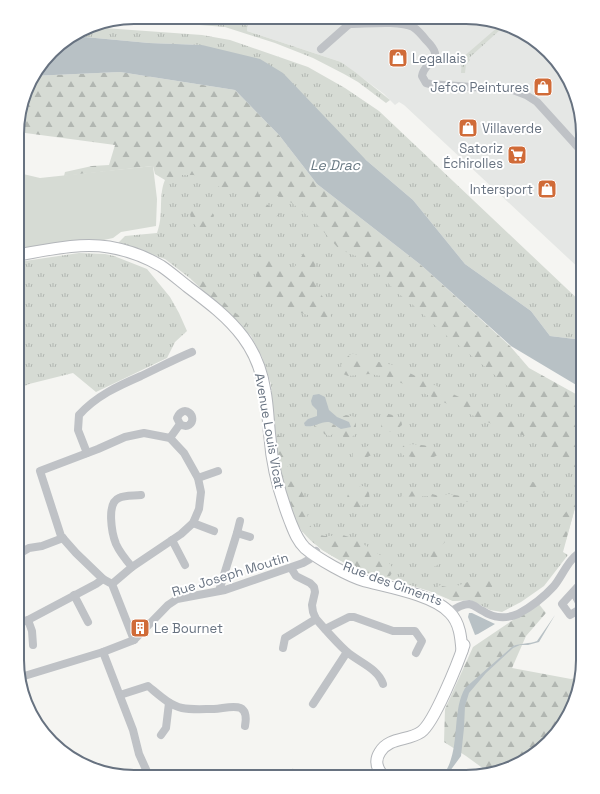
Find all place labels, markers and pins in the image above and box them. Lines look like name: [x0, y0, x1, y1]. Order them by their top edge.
shop icon: Legallais: [387, 47, 409, 69]
place label: Legallais: [412, 50, 467, 67]
shop icon: Jefco Peintures: [532, 76, 554, 98]
place label: Jefco Peintures: [430, 79, 529, 96]
shop icon: Villaverde: [457, 117, 479, 139]
place label: Villaverde: [482, 120, 542, 137]
place label: Satoriz Échirolles: [443, 140, 503, 172]
supermarket icon: Satoriz Échirolles: [506, 144, 528, 166]
shop icon: Intersport: [536, 178, 558, 200]
place label: Intersport: [470, 181, 533, 198]
building icon: Le Bournet: [129, 617, 151, 639]
place label: Le Bournet: [154, 620, 223, 637]

